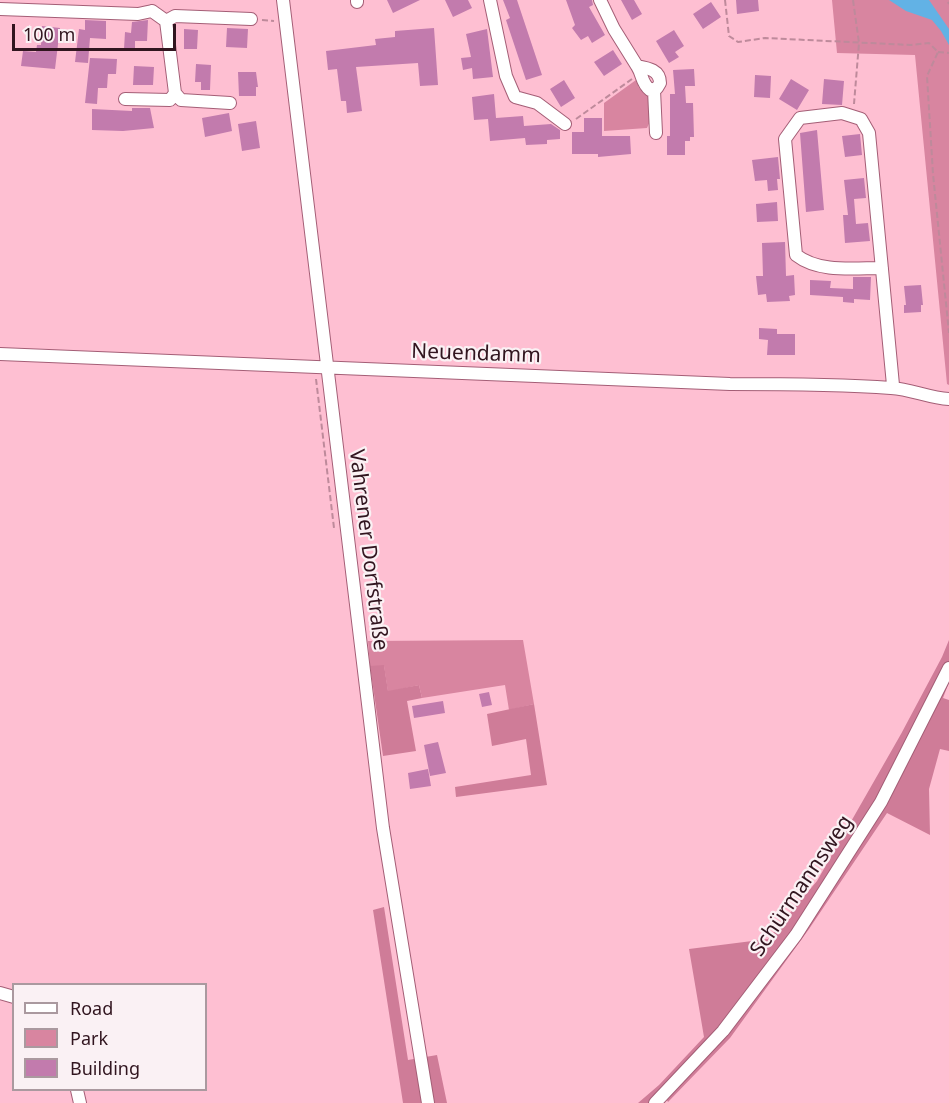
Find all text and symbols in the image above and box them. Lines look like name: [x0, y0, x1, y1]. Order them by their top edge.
scale bar: [15, 12, 178, 50]
text: 100 m: [23, 22, 75, 46]
street label: Neuendamm: [411, 339, 541, 369]
street label: Vahrener Dorfstraße: [343, 448, 393, 652]
street label: Schürmannsweg: [745, 811, 859, 961]
legend: [12, 983, 207, 1091]
text: Road: [70, 996, 113, 1020]
text: Park: [70, 1026, 108, 1050]
text: Building: [70, 1056, 140, 1080]

